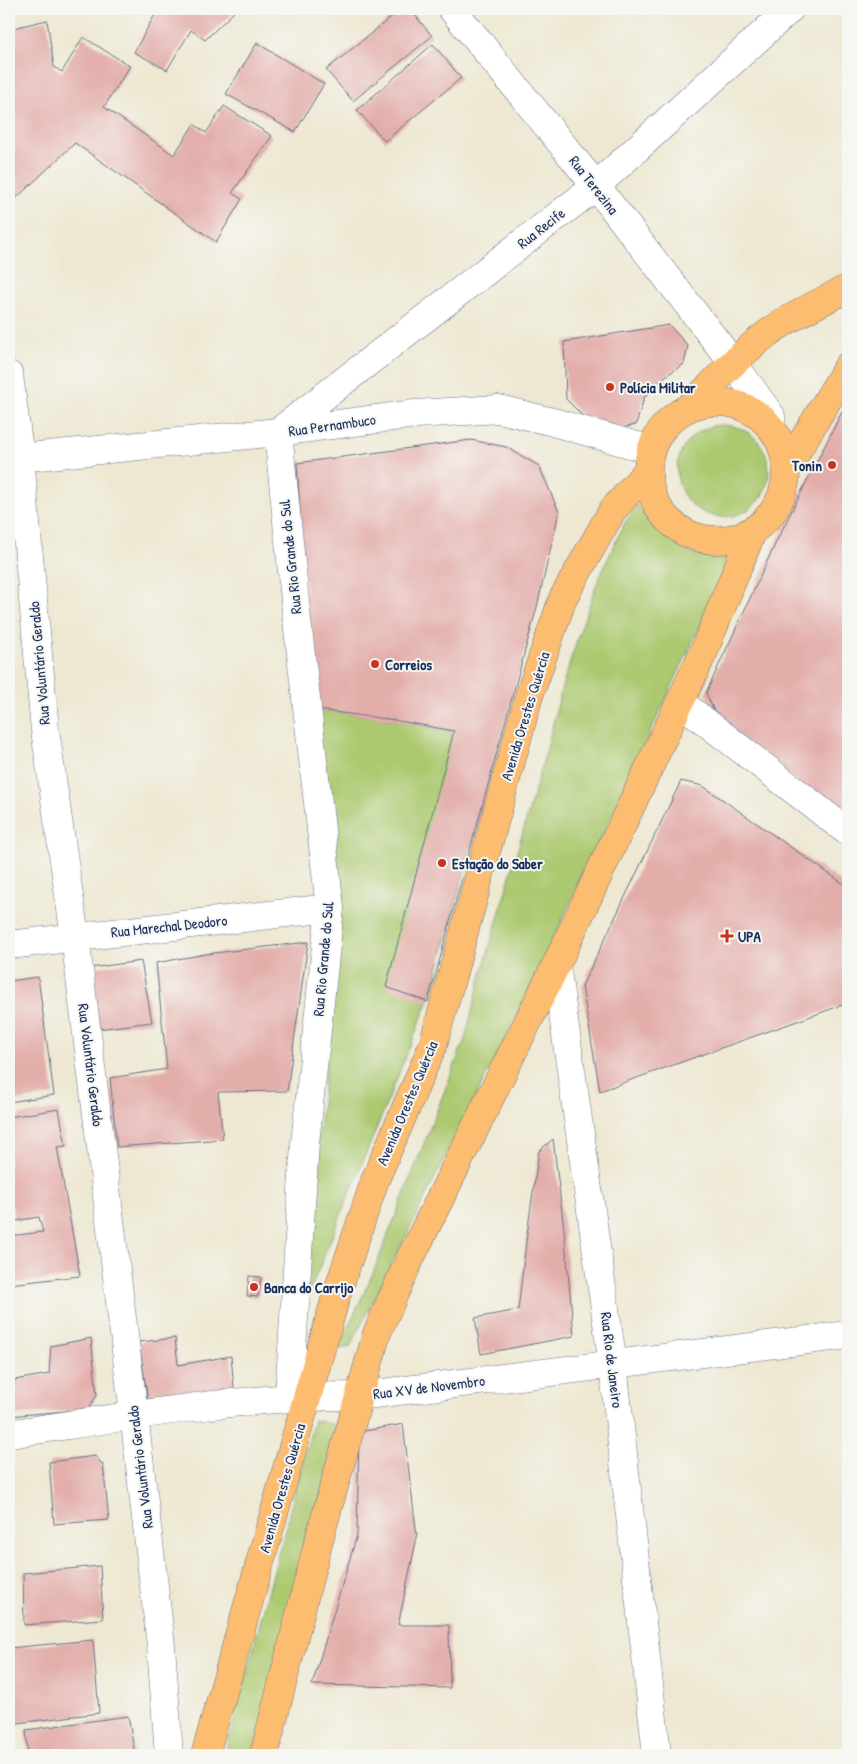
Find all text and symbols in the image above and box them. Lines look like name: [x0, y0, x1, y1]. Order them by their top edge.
street label: Rua Terezina: [564, 151, 624, 219]
street label: Rua Recife: [513, 203, 569, 253]
place label: Polícia Militar: [620, 377, 696, 398]
marker: Polícia Militar: [604, 381, 616, 393]
street label: Rua Pernambuco: [287, 408, 377, 442]
place label: Tonin: [791, 455, 822, 476]
marker: Tonin: [826, 459, 838, 471]
street label: Rua Rio Grande do Sul: [274, 499, 306, 615]
street label: Rua Voluntário Geraldo: [23, 600, 55, 726]
street label: Avenida Orestes Quércia: [495, 649, 555, 783]
place label: Correios: [385, 654, 432, 675]
marker: Correios: [369, 658, 381, 670]
place label: Estação do Saber: [452, 853, 543, 874]
marker: Estação do Saber: [436, 857, 448, 869]
street label: Rua Rio Grande do Sul: [308, 901, 338, 1017]
street label: Rua Marechal Deodoro: [110, 909, 228, 943]
place label: UPA: [738, 926, 761, 947]
marker: UPA: [720, 929, 734, 943]
street label: Rua Voluntário Geraldo: [73, 1002, 109, 1128]
street label: Avenida Orestes Quércia: [371, 1037, 443, 1169]
place label: Banca do Carrijo: [264, 1277, 353, 1298]
marker: Banca do Carrijo: [248, 1281, 260, 1293]
street label: Rua Rio de Janeiro: [596, 1311, 628, 1409]
street label: Rua XV de Novembro: [372, 1370, 486, 1404]
street label: Rua Voluntário Geraldo: [122, 1404, 158, 1530]
street label: Avenida Orestes Quércia: [254, 1421, 311, 1555]

